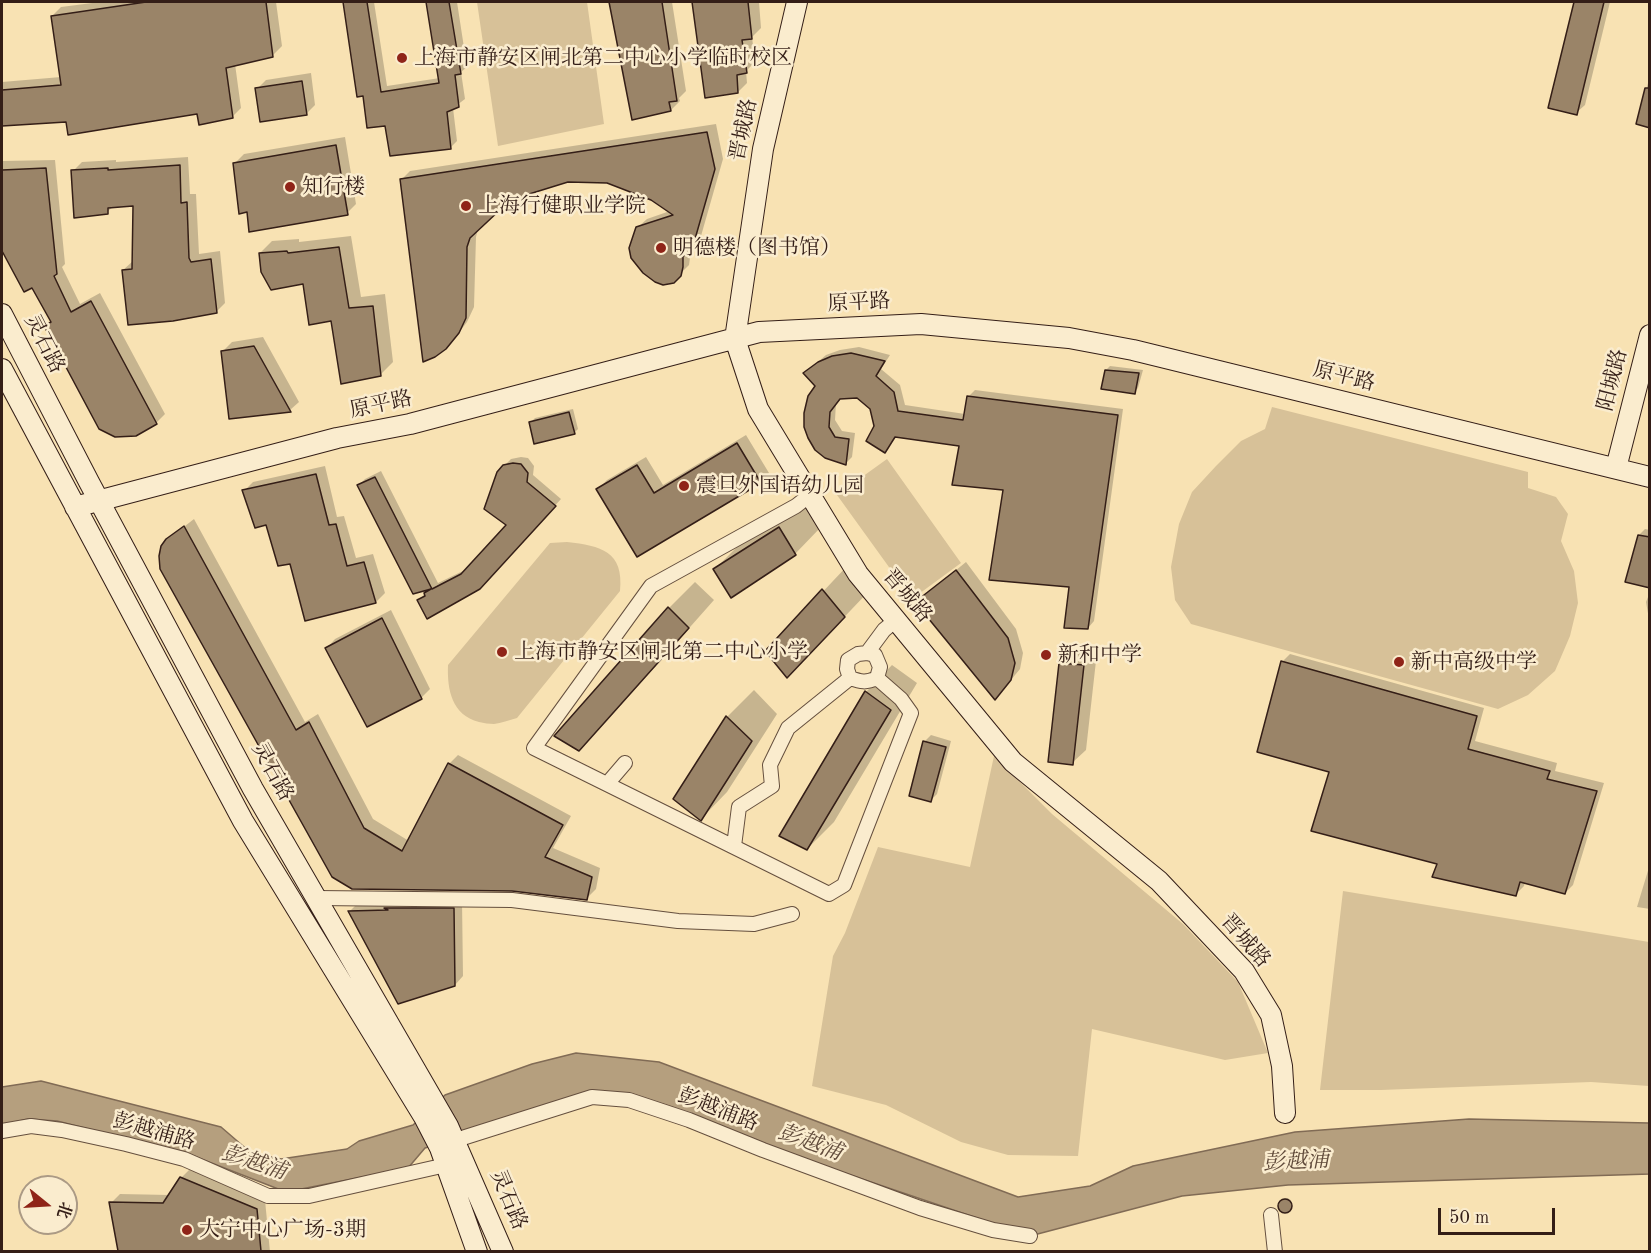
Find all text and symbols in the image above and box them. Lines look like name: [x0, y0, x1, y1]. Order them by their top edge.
place label: 上海市静安区闸北第二中心小学临时校区: [414, 45, 792, 71]
marker: 上海市静安区闸北第二中心小学临时校区: [395, 51, 409, 65]
street label: 晋城路: [725, 97, 763, 163]
place label: 知行楼: [302, 174, 365, 200]
marker: 知行楼: [283, 180, 297, 194]
place label: 上海行健职业学院: [478, 193, 646, 219]
marker: 上海行健职业学院: [459, 199, 473, 213]
place label: 明德楼（图书馆）: [673, 235, 841, 261]
marker: 明德楼（图书馆）: [654, 241, 668, 255]
street label: 原平路: [827, 289, 891, 317]
street label: 灵石路: [18, 310, 70, 378]
street label: 阳城路: [1593, 346, 1633, 414]
street label: 原平路: [1310, 357, 1378, 397]
street label: 原平路: [348, 386, 414, 424]
place label: 震旦外国语幼儿园: [696, 473, 864, 499]
marker: 震旦外国语幼儿园: [677, 479, 691, 493]
street label: 晋城路: [877, 564, 937, 628]
place label: 上海市静安区闸北第二中心小学: [514, 639, 808, 665]
place label: 新和中学: [1058, 642, 1142, 668]
marker: 上海市静安区闸北第二中心小学: [495, 645, 509, 659]
marker: 新和中学: [1039, 648, 1053, 662]
place label: 新中高级中学: [1411, 649, 1537, 675]
marker: 新中高级中学: [1392, 655, 1406, 669]
street label: 灵石路: [246, 738, 298, 806]
street label: 晋城路: [1215, 909, 1275, 973]
street label: 彭越浦路: [674, 1083, 762, 1137]
street label: 彭越浦路: [110, 1108, 198, 1156]
water label: 彭越浦: [774, 1119, 846, 1167]
water label: 彭越浦: [219, 1140, 289, 1186]
water label: 彭越浦: [1262, 1147, 1330, 1177]
street label: 灵石路: [484, 1166, 532, 1234]
north arrow: [18, 1175, 78, 1235]
scale bar: [1441, 1196, 1558, 1234]
text: 北: [53, 1200, 73, 1220]
text: 50 m: [1449, 1209, 1489, 1227]
place label: 大宁中心广场-3期: [199, 1217, 366, 1243]
marker: 大宁中心广场-3期: [180, 1223, 194, 1237]

